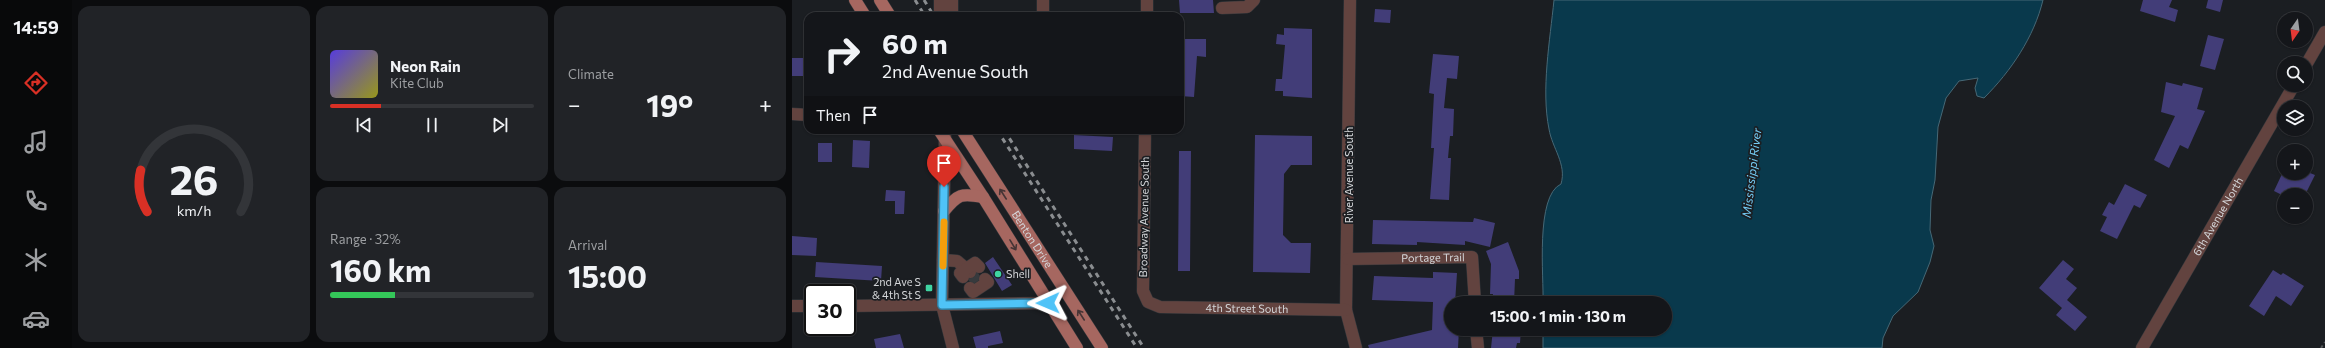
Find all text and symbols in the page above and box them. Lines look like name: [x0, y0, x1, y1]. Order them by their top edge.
north arrow: [2277, 12, 2313, 48]
map controls: [2277, 12, 2313, 224]
text: 14:59: [13, 16, 59, 38]
text: 60 m: [882, 26, 948, 60]
icon: right: [816, 28, 868, 80]
button: search: [2277, 56, 2313, 92]
text: Neon Rain: [390, 57, 461, 75]
text: 2nd Avenue South: [882, 60, 1029, 82]
text: Climate: [568, 66, 614, 82]
icon: directions: [22, 69, 50, 97]
text: Kite Club: [390, 75, 444, 91]
text: 19°: [646, 86, 693, 123]
text: −: [568, 91, 581, 118]
text: +: [759, 91, 772, 118]
button: layers: [2277, 100, 2313, 136]
icon: arrive: [859, 104, 881, 126]
text: Then: [816, 106, 851, 124]
icon: previous: [353, 114, 375, 136]
icon: pause: [421, 114, 443, 136]
icon: next: [489, 114, 511, 136]
water label: Mississippi River: [1739, 126, 1764, 219]
street label: River Avenue South: [1342, 127, 1355, 223]
icon: music: [22, 128, 50, 156]
button: +: [2277, 144, 2313, 180]
pin: [927, 146, 961, 187]
icon: arrive: [933, 152, 955, 174]
text: 26: [169, 153, 219, 204]
street label: Broadway Avenue South: [1136, 156, 1151, 278]
street label: 6th Avenue North: [2190, 175, 2245, 258]
icon: phone: [22, 187, 50, 215]
one-way arrow: [999, 188, 1007, 200]
button: −: [2277, 188, 2313, 224]
text: km/h: [177, 201, 211, 219]
street label: Benton Drive: [1010, 208, 1056, 270]
text: Range · 32%: [330, 231, 401, 247]
text: Arrival: [568, 237, 607, 253]
one-way arrow: [1009, 239, 1017, 251]
icon: climate: [22, 246, 50, 274]
street label: Portage Trail: [1401, 250, 1465, 264]
text: 160 km: [330, 251, 431, 288]
text: 15:00: [568, 257, 647, 294]
place label: Shell: [1006, 267, 1030, 280]
marker: Shell: [993, 269, 1003, 279]
place label: 2nd Ave S & 4th St S: [872, 275, 921, 301]
position arrow: [1027, 282, 1069, 324]
marker: 2nd Ave S & 4th St S: [924, 283, 934, 293]
speed limit sign: 30: [804, 284, 856, 336]
street label: 4th Street South: [1205, 301, 1288, 315]
icon: car: [22, 305, 50, 333]
text: 15:00 · 1 min · 130 m: [1490, 307, 1626, 325]
one-way arrow: [1077, 310, 1085, 321]

